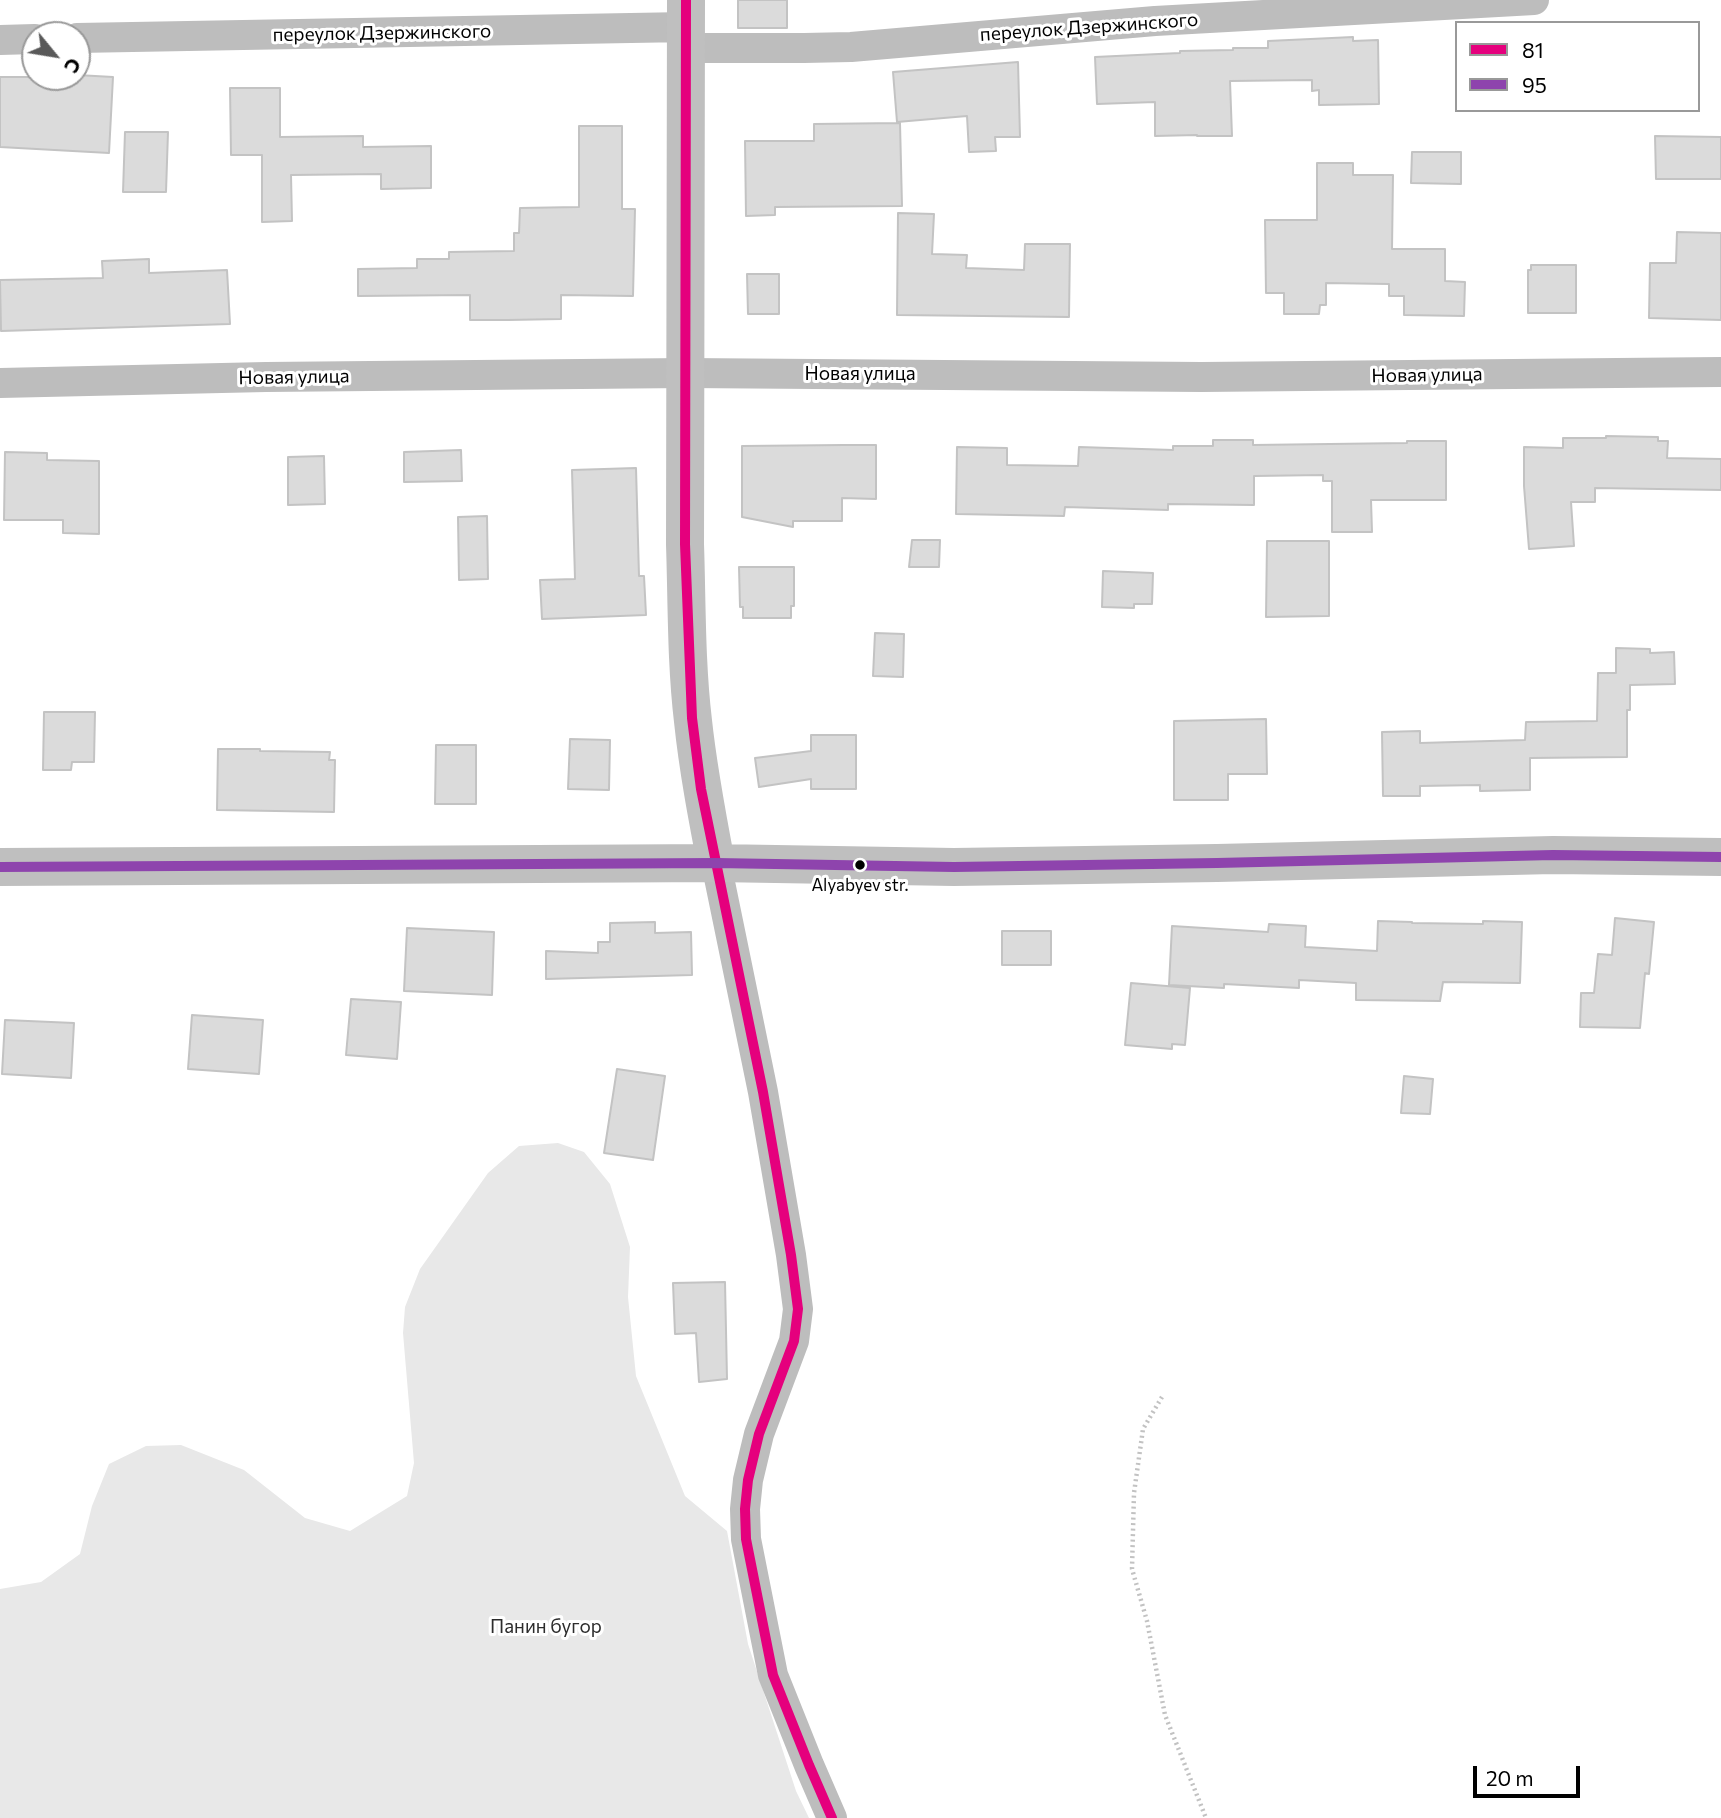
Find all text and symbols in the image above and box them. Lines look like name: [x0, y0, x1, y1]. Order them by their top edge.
street label: переулок Дзержинского: [979, 8, 1199, 46]
street label: переулок Дзержинского: [272, 20, 492, 46]
north arrow: [21, 21, 91, 91]
legend: [1455, 21, 1700, 112]
text: 81: [1522, 37, 1544, 62]
text: С: [60, 54, 86, 77]
text: 95: [1522, 72, 1547, 97]
street label: Новая улица: [804, 363, 916, 385]
street label: Новая улица: [1371, 363, 1483, 387]
street label: Новая улица: [238, 365, 350, 389]
marker: Alyabyev str.: [853, 858, 867, 872]
place label: Alyabyev str.: [811, 875, 909, 895]
park label: Панин бугор: [490, 1616, 602, 1638]
scale bar: [1476, 1752, 1583, 1796]
text: 20 m: [1486, 1765, 1534, 1790]

